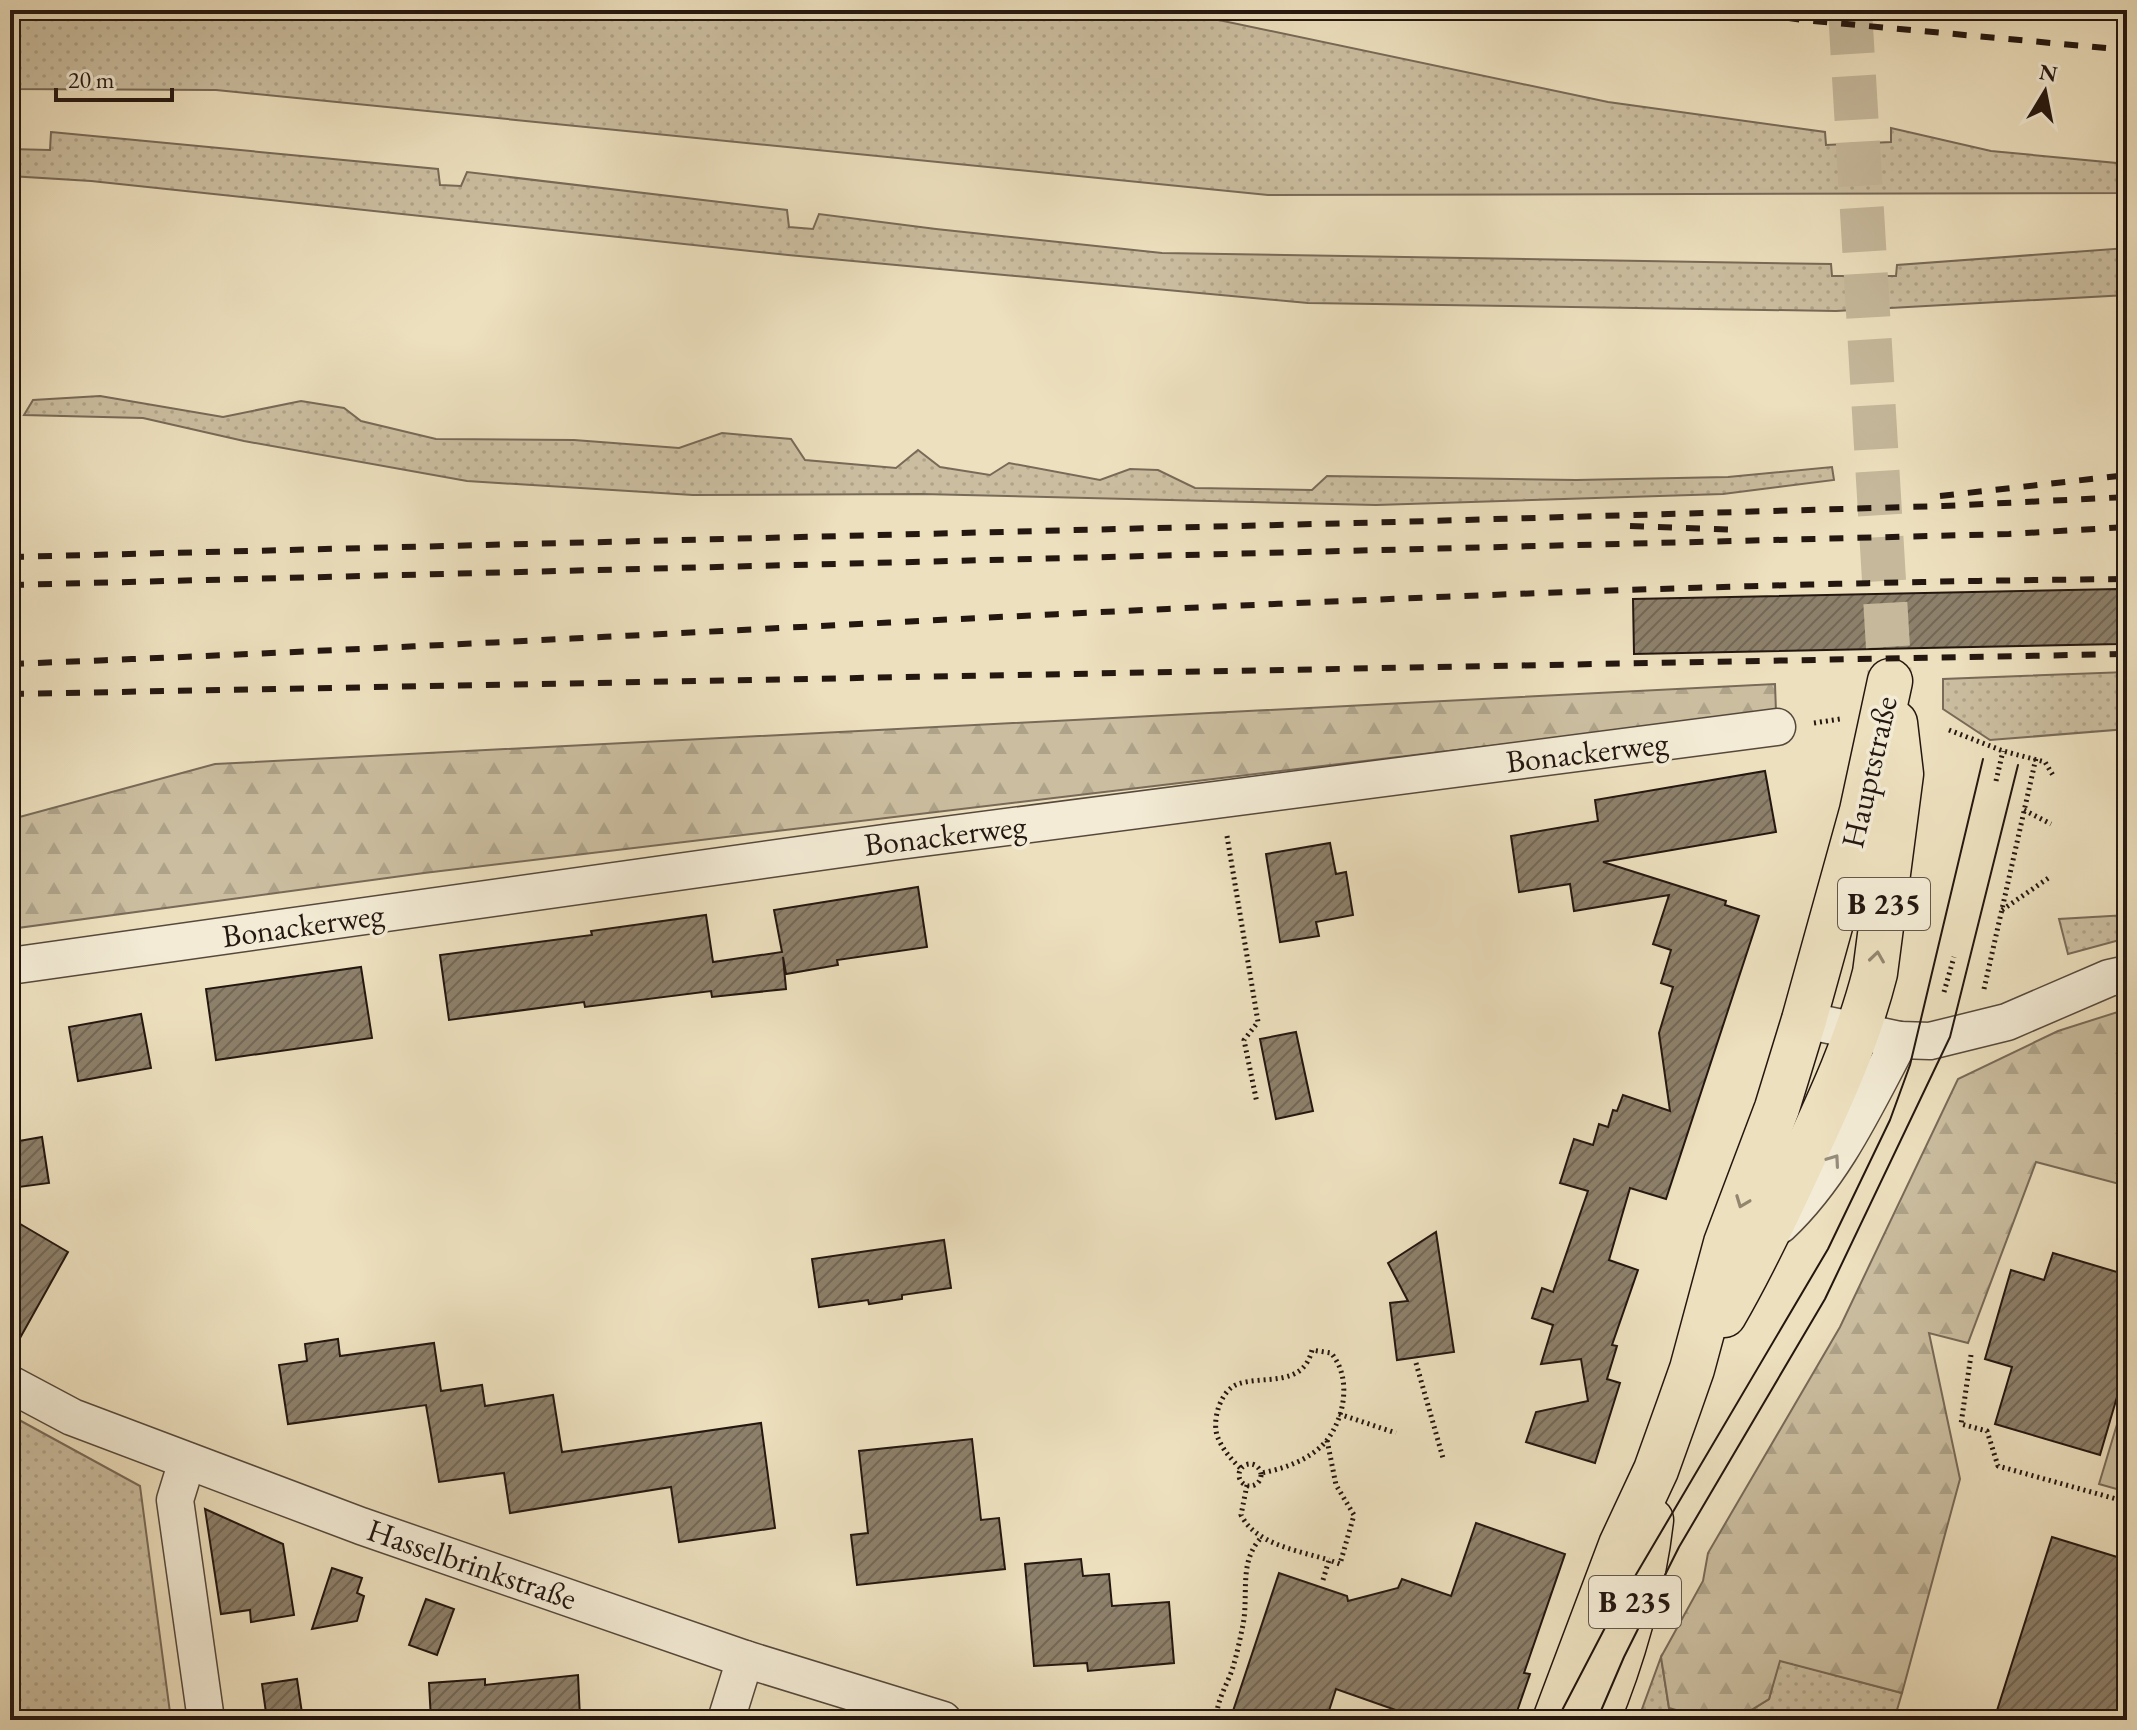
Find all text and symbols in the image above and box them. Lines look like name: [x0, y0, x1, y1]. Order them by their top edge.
scale bar: [56, 52, 172, 102]
north arrow: [2005, 52, 2085, 132]
text: N: [2037, 57, 2060, 89]
text: 20 m: [68, 64, 115, 95]
street label: Hauptstraße: [1831, 692, 1907, 852]
street label: Bonackerweg: [1504, 721, 1672, 783]
street label: Bonackerweg: [862, 804, 1030, 866]
road number: B 235: [1838, 878, 1930, 930]
street label: Bonackerweg: [219, 893, 388, 957]
one-way arrow: [1868, 950, 1885, 964]
one-way arrow: [1824, 1154, 1839, 1168]
one-way arrow: [1735, 1194, 1752, 1208]
street label: Hasselbrinkstraße: [362, 1509, 582, 1619]
road number: B 235: [1589, 1576, 1681, 1628]

